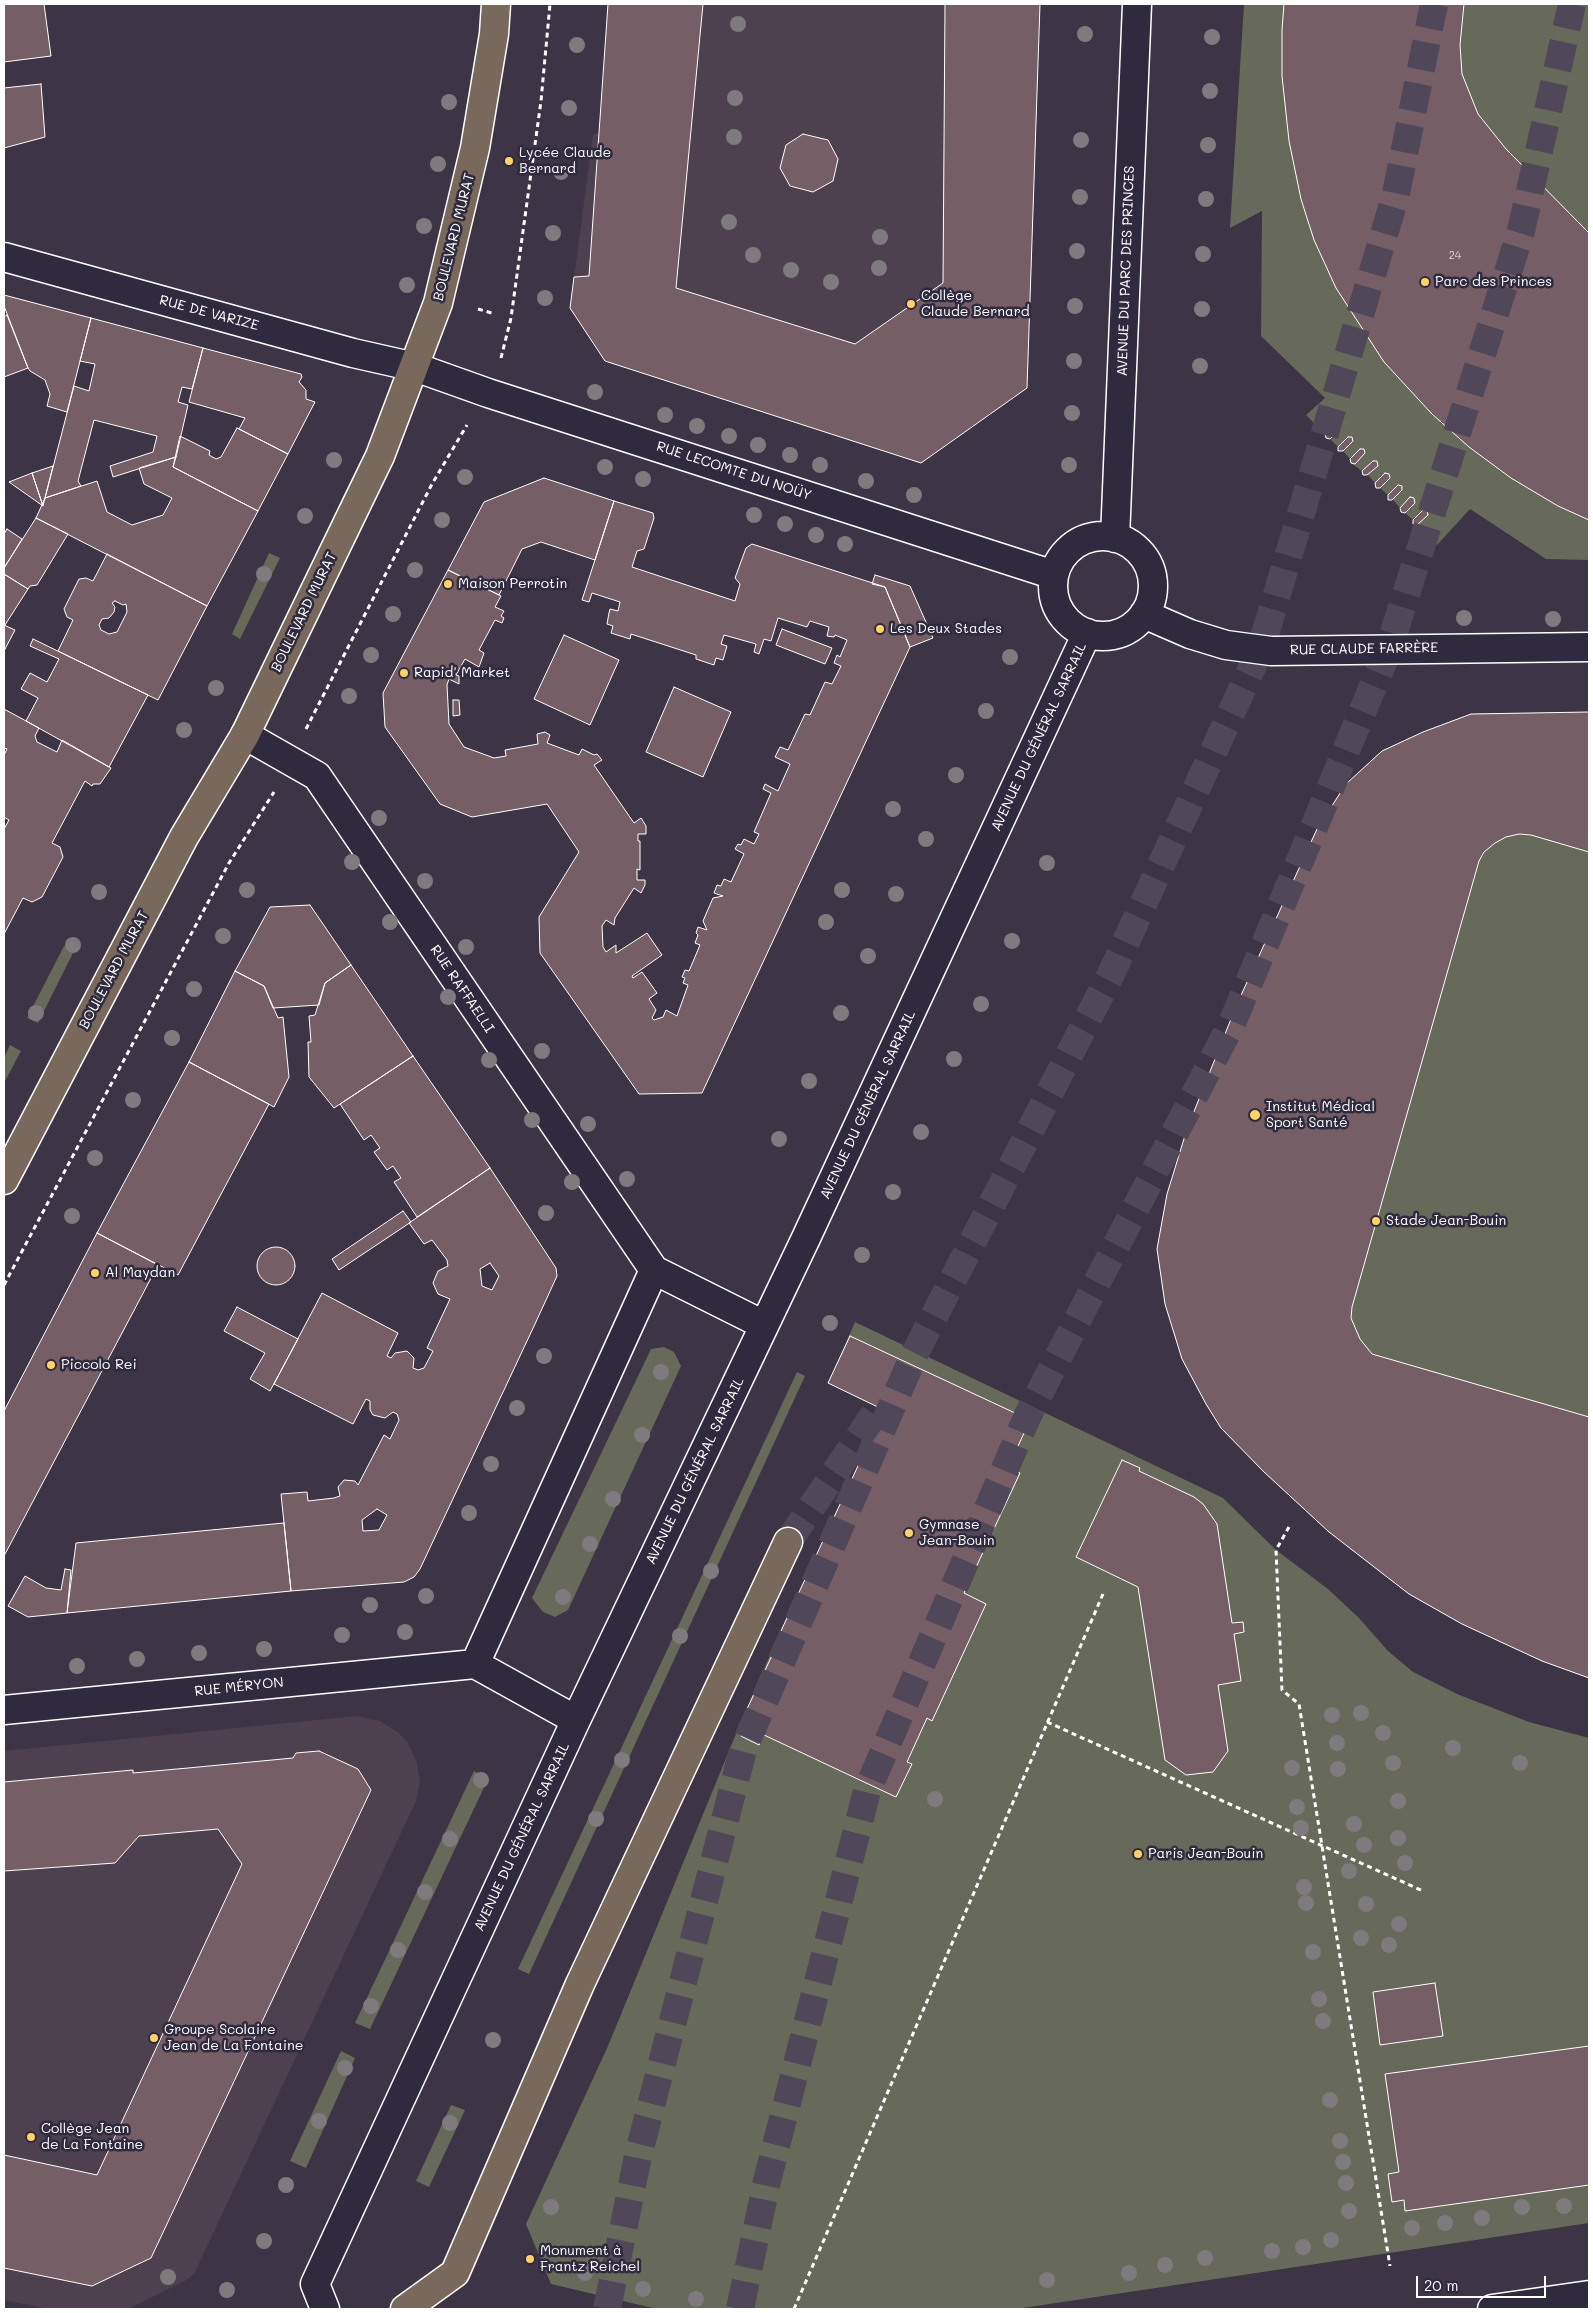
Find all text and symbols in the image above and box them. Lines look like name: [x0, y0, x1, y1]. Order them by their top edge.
place label: Lycée Claude Bernard: [519, 145, 611, 178]
marker: Lycée Claude Bernard: [503, 155, 515, 167]
street label: AVENUE DU PARC DES PRINCES: [1114, 165, 1138, 377]
street label: BOULEVARD MURAT: [430, 171, 478, 303]
house number: 24: [1449, 249, 1461, 263]
place label: Parc des Princes: [1435, 274, 1552, 290]
marker: Parc des Princes: [1419, 276, 1431, 288]
place label: Collège Claude Bernard: [921, 288, 1030, 321]
street label: RUE DE VARIZE: [158, 292, 260, 334]
marker: Collège Claude Bernard: [905, 298, 917, 310]
street label: RUE LECOMTE DU NOÜY: [654, 438, 814, 504]
street label: BOULEVARD MURAT: [268, 549, 340, 675]
place label: Maison Perrotin: [458, 576, 567, 592]
marker: Maison Perrotin: [442, 578, 454, 590]
place label: Les Deux Stades: [890, 621, 1002, 637]
marker: Les Deux Stades: [874, 623, 886, 635]
street label: RUE CLAUDE FARRÈRE: [1290, 639, 1438, 659]
street label: AVENUE DU GÉNÉRAL SARRAIL: [988, 640, 1090, 834]
place label: Rapid' Market: [414, 665, 510, 681]
marker: Rapid' Market: [398, 667, 410, 679]
street label: BOULEVARD MURAT: [76, 908, 152, 1032]
street label: RUE RAFFAELLI: [426, 942, 498, 1036]
street label: AVENUE DU GÉNÉRAL SARRAIL: [817, 1008, 919, 1202]
place label: Institut Médical Sport Santé: [1266, 1099, 1375, 1132]
marker: Institut Médical Sport Santé: [1248, 1108, 1262, 1122]
place label: Stade Jean-Bouin: [1386, 1213, 1506, 1229]
marker: Stade Jean-Bouin: [1370, 1215, 1382, 1227]
place label: Al Maydan: [105, 1265, 175, 1281]
marker: Al Maydan: [89, 1267, 101, 1279]
place label: Piccolo Rei: [61, 1357, 137, 1373]
marker: Piccolo Rei: [45, 1359, 57, 1371]
street label: AVENUE DU GÉNÉRAL SARRAIL: [642, 1375, 748, 1567]
place label: Gymnase Jean-Bouin: [919, 1517, 994, 1550]
marker: Gymnase Jean-Bouin: [903, 1527, 915, 1539]
street label: RUE MÉRYON: [194, 1674, 284, 1700]
street label: AVENUE DU GÉNÉRAL SARRAIL: [471, 1740, 573, 1934]
place label: Paris Jean-Bouin: [1148, 1846, 1263, 1862]
marker: Paris Jean-Bouin: [1132, 1848, 1144, 1860]
place label: Groupe Scolaire Jean de La Fontaine: [164, 2022, 303, 2054]
marker: Groupe Scolaire Jean de La Fontaine: [148, 2032, 160, 2044]
place label: Collège Jean de La Fontaine: [41, 2121, 143, 2154]
marker: Collège Jean de La Fontaine: [25, 2131, 37, 2143]
place label: Monument à Frantz Reichel: [540, 2243, 640, 2276]
marker: Monument à Frantz Reichel: [524, 2253, 536, 2265]
scale bar: [1418, 2266, 1548, 2298]
text: 20 m: [1424, 2275, 1458, 2295]

